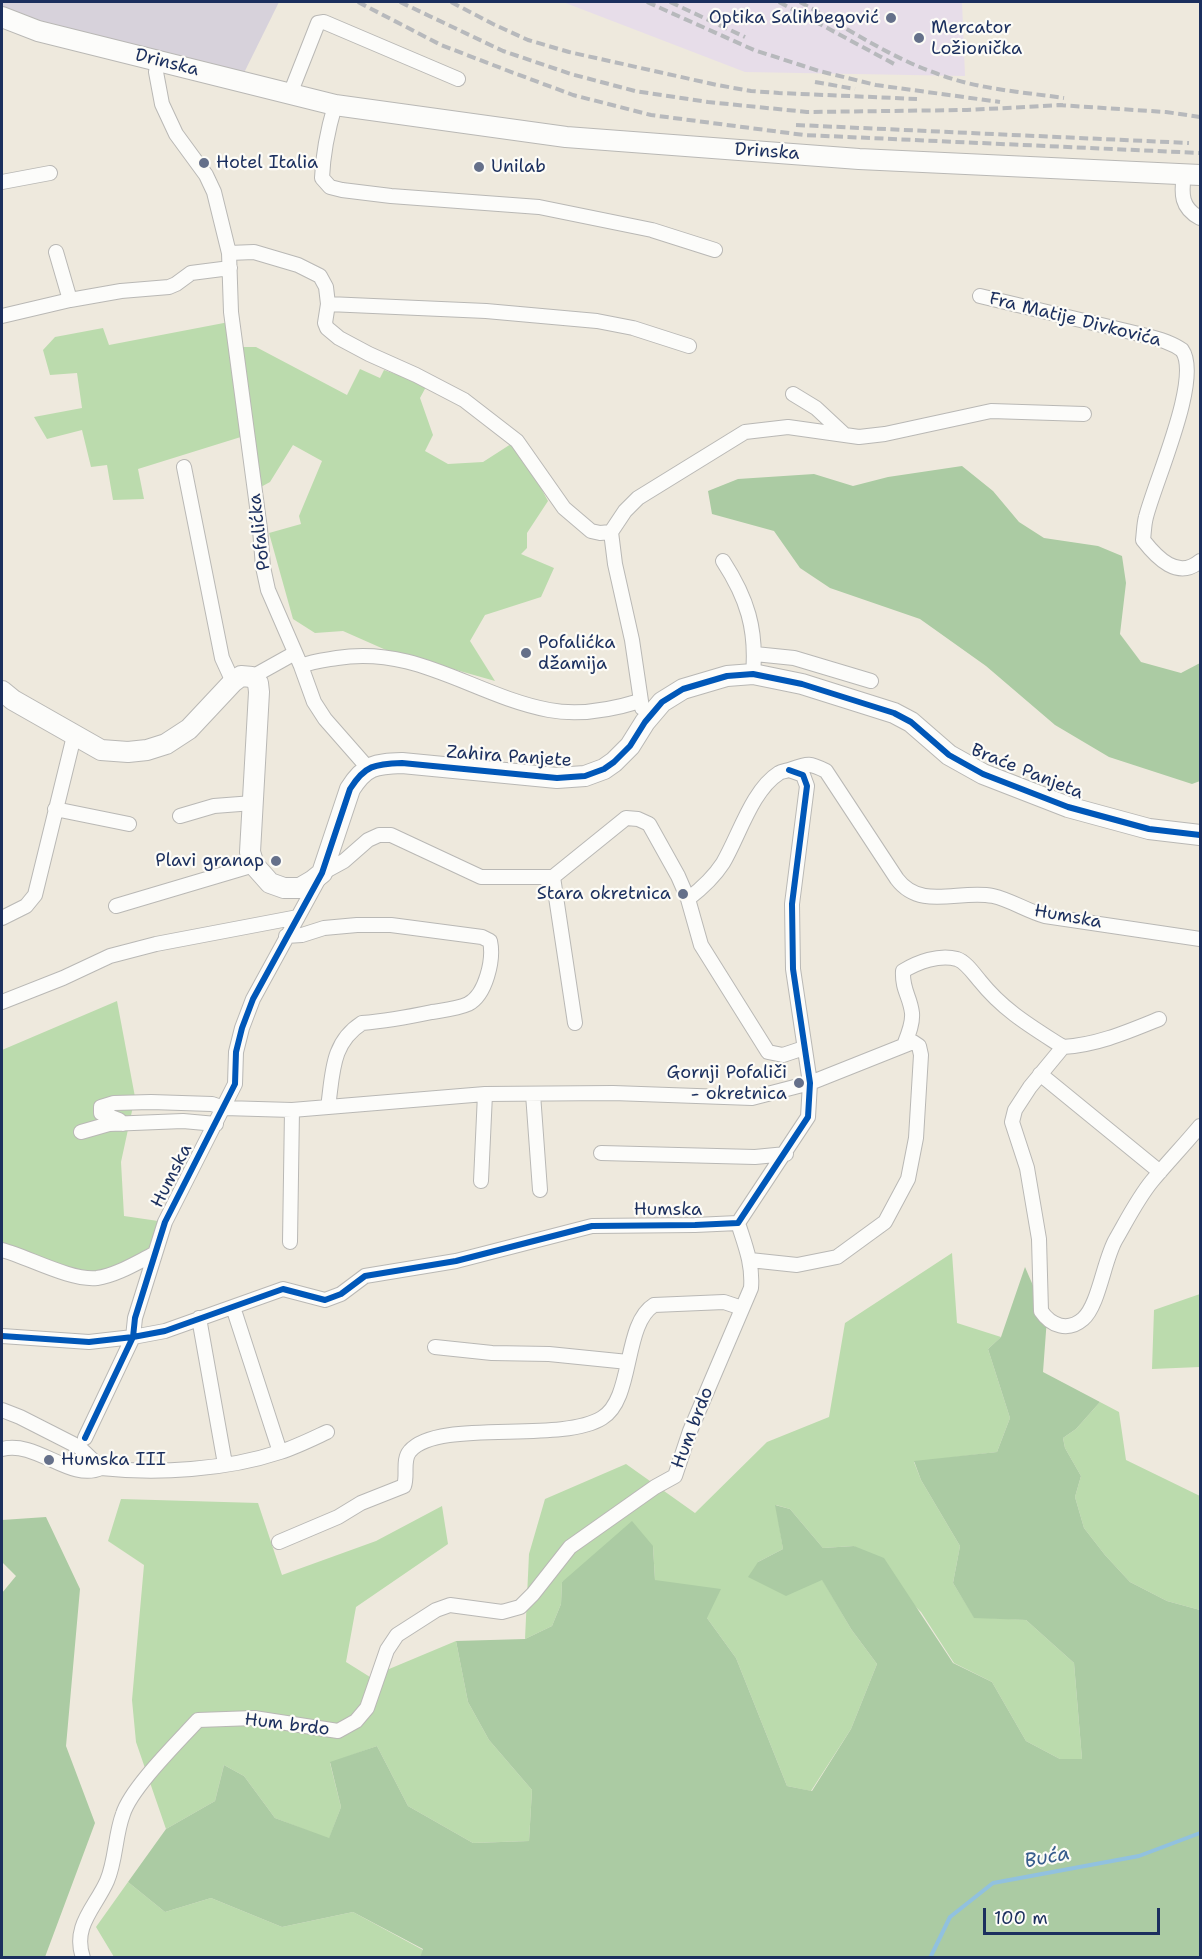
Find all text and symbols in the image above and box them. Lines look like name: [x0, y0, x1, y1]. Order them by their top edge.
place label: Optika Salihbegović: [709, 7, 879, 29]
marker: Optika Salihbegović: [884, 11, 898, 25]
place label: Mercator Ložionička: [931, 17, 1022, 60]
marker: Mercator Ložionička: [912, 31, 926, 45]
street label: Drinska: [133, 45, 201, 81]
street label: Drinska: [734, 139, 800, 165]
place label: Hotel Italia: [216, 152, 318, 174]
marker: Hotel Italia: [197, 156, 211, 170]
place label: Unilab: [491, 156, 546, 178]
marker: Unilab: [472, 160, 486, 174]
street label: Fra Matije Divkovića: [987, 288, 1163, 352]
street label: Pofalićka: [245, 492, 275, 572]
place label: Pofalićka džamija: [538, 632, 615, 674]
marker: Pofalićka džamija: [519, 646, 533, 660]
street label: Braće Panjeta: [968, 740, 1086, 804]
street label: Zahira Panjete: [445, 742, 573, 772]
place label: Plavi granap: [155, 850, 264, 872]
marker: Plavi granap: [269, 854, 283, 868]
place label: Stara okretnica: [537, 883, 671, 905]
marker: Stara okretnica: [676, 887, 690, 901]
street label: Humska: [1032, 900, 1104, 934]
place label: Gornji Pofaliči - okretnica: [667, 1062, 787, 1104]
marker: Gornji Pofaliči - okretnica: [792, 1076, 806, 1090]
street label: Humska: [147, 1141, 197, 1211]
street label: Humska: [634, 1199, 702, 1221]
street label: Hum brdo: [668, 1384, 718, 1472]
place label: Humska III: [61, 1449, 166, 1471]
marker: Humska III: [42, 1453, 56, 1467]
street label: Hum brdo: [243, 1709, 331, 1741]
water label: Buća: [1022, 1842, 1072, 1874]
scale bar: [986, 1896, 1163, 1934]
text: 100 m: [994, 1906, 1048, 1930]

